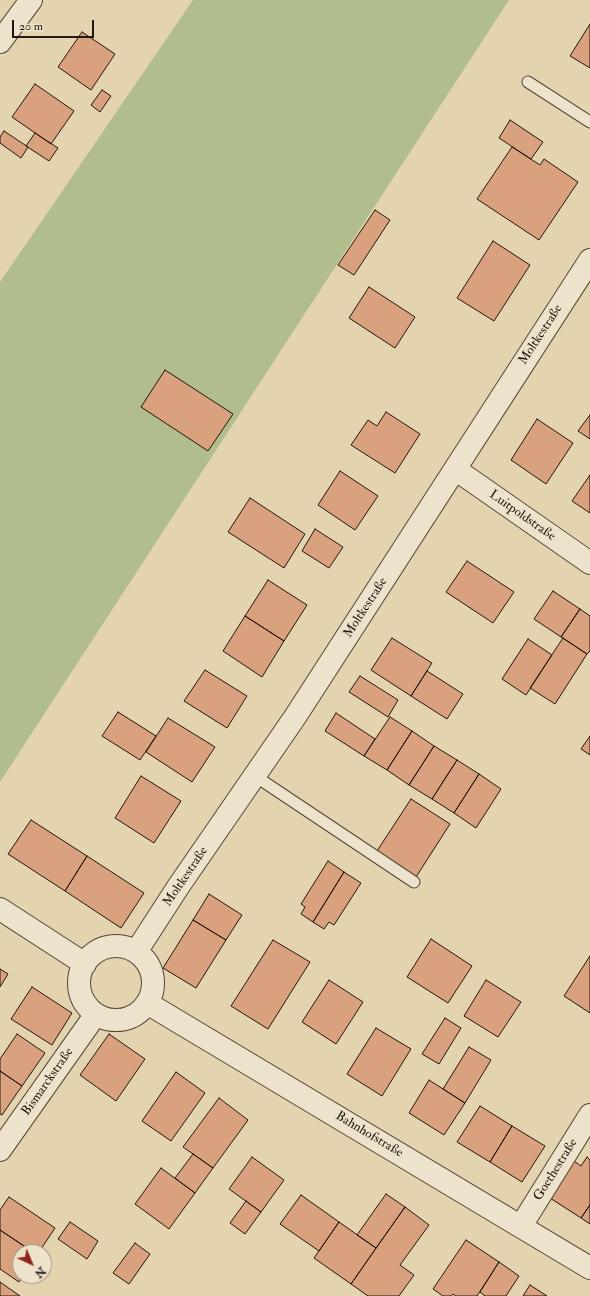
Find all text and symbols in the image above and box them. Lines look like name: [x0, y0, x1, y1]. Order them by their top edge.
scale bar: [14, 12, 96, 38]
text: 20 m: [19, 19, 43, 34]
street label: Moltkestraße: [516, 302, 566, 368]
street label: Luitpoldstraße: [486, 487, 558, 545]
street label: Moltkestraße: [341, 575, 391, 641]
street label: Moltkestraße: [160, 844, 212, 910]
street label: Bismarckstraße: [19, 1045, 77, 1119]
street label: Bahnhofstraße: [332, 1109, 406, 1161]
street label: Goethestraße: [531, 1136, 581, 1204]
north arrow: [12, 1244, 52, 1284]
text: N: [32, 1264, 48, 1280]

